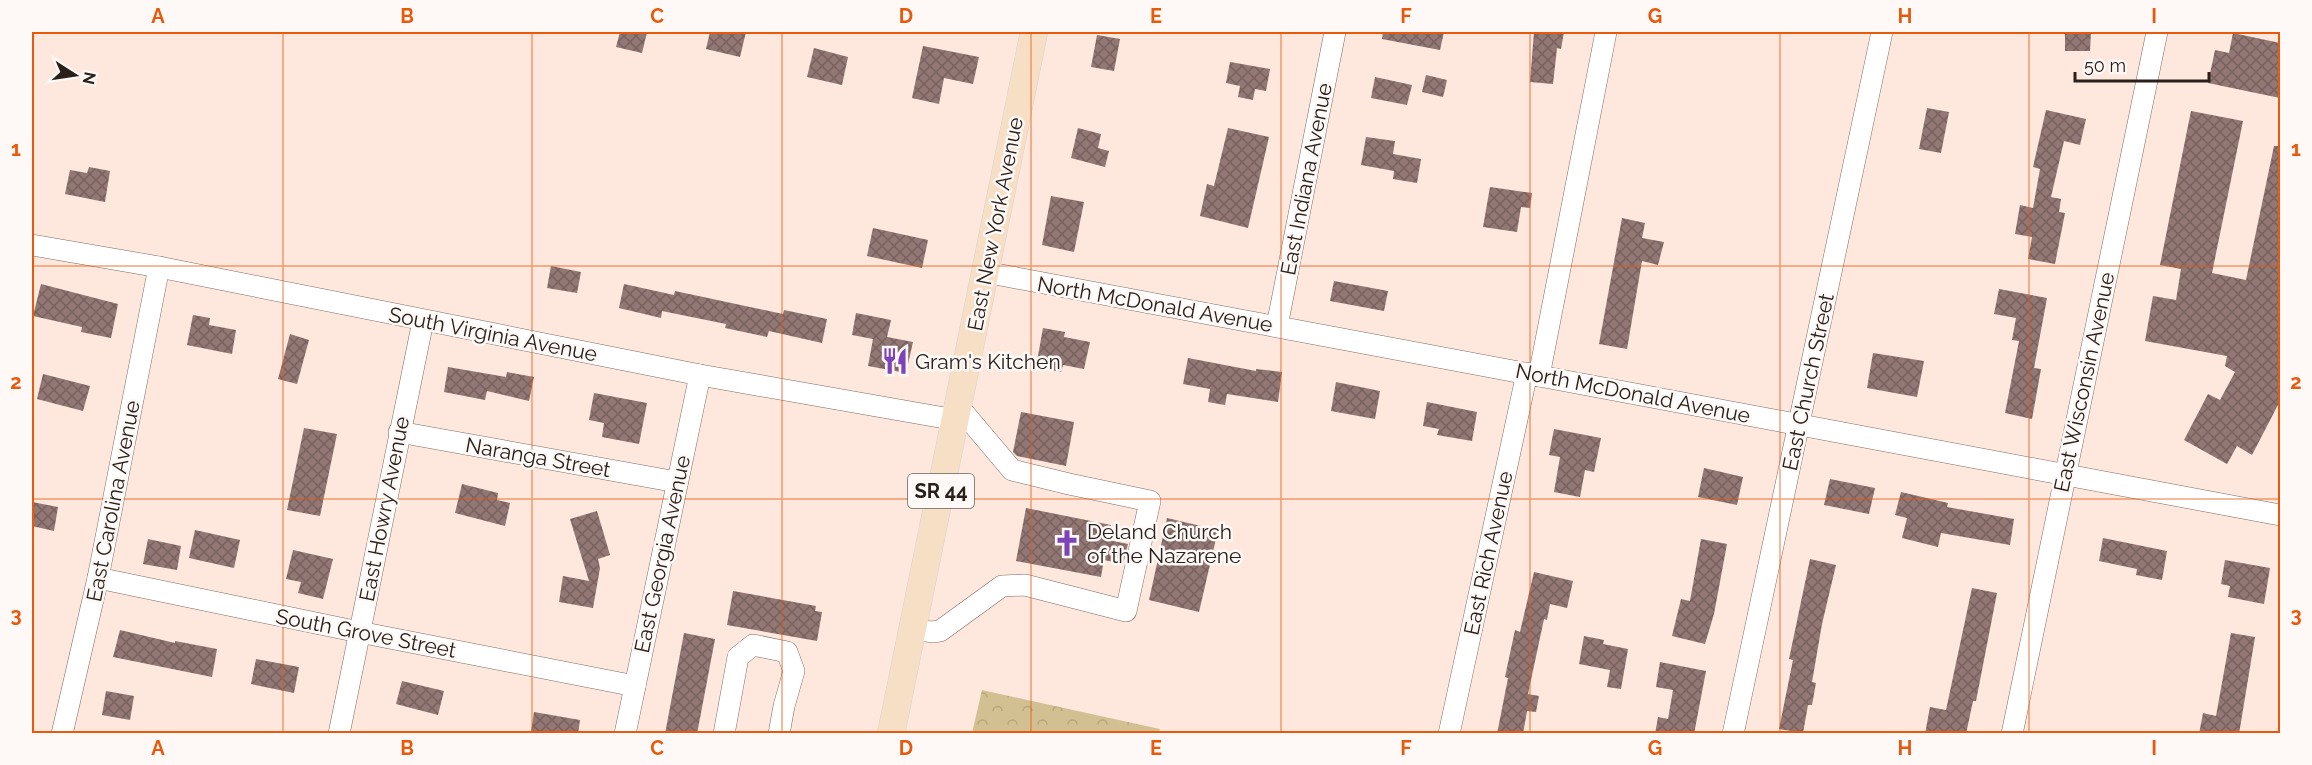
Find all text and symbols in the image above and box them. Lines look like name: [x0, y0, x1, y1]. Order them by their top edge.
text: A: [151, 4, 165, 28]
text: B: [400, 4, 414, 28]
text: C: [650, 4, 664, 28]
text: D: [899, 4, 913, 28]
text: E: [1150, 4, 1162, 28]
text: F: [1400, 4, 1412, 28]
text: G: [1648, 4, 1662, 28]
text: H: [1898, 4, 1912, 28]
text: I: [2151, 4, 2157, 28]
north arrow: [45, 45, 105, 105]
scale bar: [2075, 45, 2208, 83]
text: 50 m: [2084, 55, 2126, 76]
text: N: [79, 70, 100, 86]
street label: East Indiana Avenue: [1275, 81, 1337, 277]
street label: East New York Avenue: [962, 115, 1028, 333]
text: 1: [11, 137, 21, 161]
text: 1: [2291, 137, 2301, 161]
street label: East Wisconsin Avenue: [2048, 270, 2120, 494]
street label: North McDonald Avenue: [1035, 271, 1275, 337]
street label: East Church Street: [1777, 291, 1839, 473]
street label: South Virginia Avenue: [387, 302, 599, 366]
restaurant icon: Gram's Kitchen: [880, 346, 910, 376]
place label: Gram's Kitchen: [915, 349, 1061, 374]
street label: North McDonald Avenue: [1513, 358, 1753, 428]
text: 2: [10, 370, 22, 394]
text: 2: [2290, 370, 2302, 394]
street label: East Carolina Avenue: [81, 398, 145, 604]
street label: East Howry Avenue: [354, 414, 414, 604]
street label: Naranga Street: [464, 432, 612, 482]
street label: East Georgia Avenue: [629, 453, 695, 655]
street label: East Rich Avenue: [1458, 469, 1518, 637]
road number: SR 44: [908, 474, 974, 508]
place label: Deland Church of the Nazarene: [1087, 519, 1241, 568]
church icon: Deland Church of the Nazarene: [1052, 528, 1082, 558]
text: 3: [10, 603, 22, 627]
street label: South Grove Street: [274, 603, 458, 663]
text: 3: [2290, 603, 2302, 627]
text: A: [151, 736, 165, 760]
text: B: [400, 736, 414, 760]
text: C: [650, 736, 664, 760]
text: D: [899, 736, 913, 760]
text: E: [1150, 736, 1162, 760]
text: F: [1400, 736, 1412, 760]
text: G: [1648, 736, 1662, 760]
text: H: [1898, 736, 1912, 760]
text: I: [2151, 736, 2157, 760]

